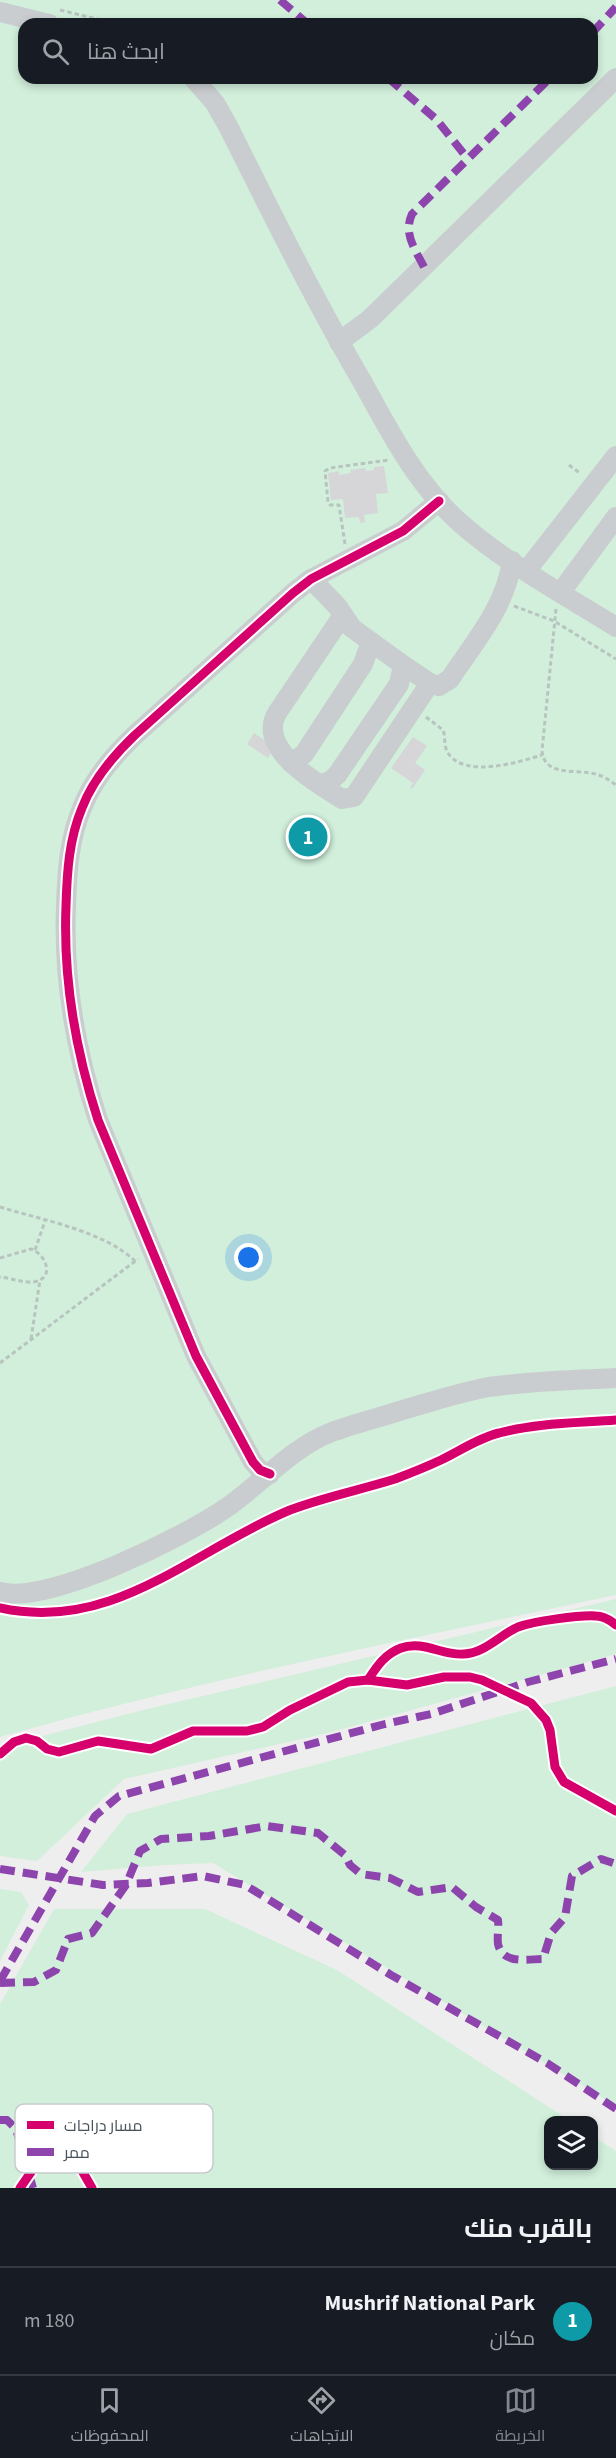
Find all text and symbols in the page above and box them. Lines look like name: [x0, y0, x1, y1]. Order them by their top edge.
search box: [18, 18, 598, 84]
icon: search: [39, 35, 72, 68]
text: ابحث هنا: [87, 36, 165, 68]
pin: 1: [288, 814, 328, 860]
your location: [234, 1243, 263, 1272]
legend: [15, 2104, 213, 2173]
text: مسار دراجات: [64, 2115, 143, 2137]
map controls: [544, 2116, 598, 2170]
button: layers: [544, 2116, 598, 2170]
text: ممر: [63, 2142, 90, 2164]
text: بالقرب منك: [464, 2210, 592, 2247]
text: Mushrif National Park: [325, 2287, 535, 2319]
text: 180 m: [24, 2307, 74, 2335]
text: 1: [567, 2307, 578, 2335]
text: مكان: [490, 2325, 535, 2353]
tab: المحفوظات: [71, 2384, 149, 2450]
tab: الاتجاهات: [290, 2384, 354, 2450]
tab: الخريطة: [495, 2384, 545, 2450]

